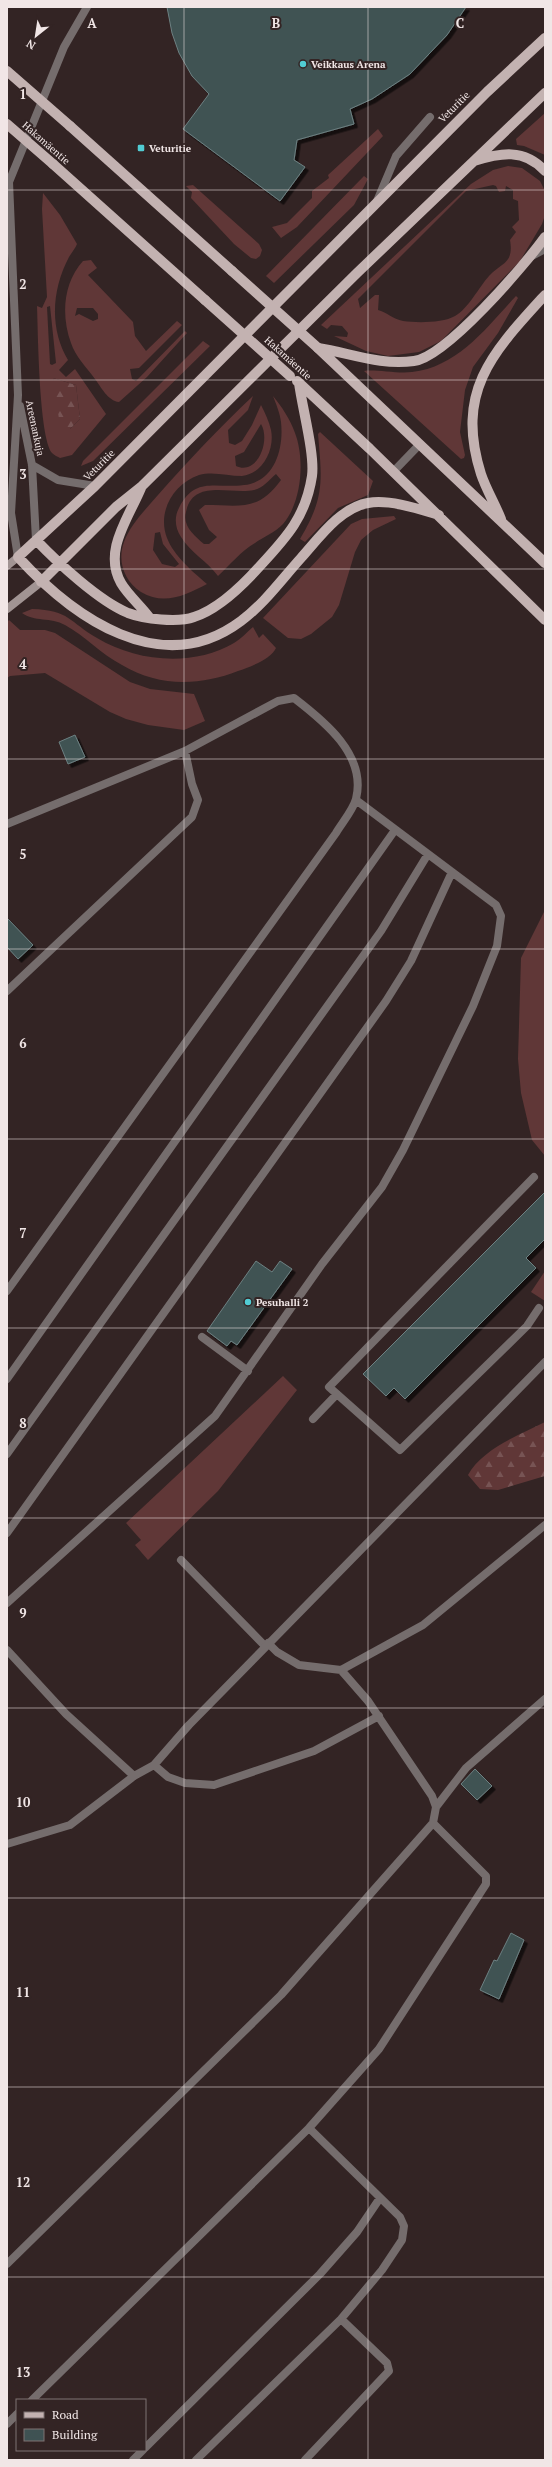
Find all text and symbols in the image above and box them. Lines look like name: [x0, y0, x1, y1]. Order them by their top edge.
text: A: [87, 14, 97, 32]
text: B: [272, 14, 280, 32]
text: C: [456, 14, 464, 32]
north arrow: [16, 16, 56, 56]
text: N: [23, 36, 38, 53]
place label: Veikkaus Arena: [311, 58, 386, 71]
marker: Veikkaus Arena: [298, 59, 308, 69]
text: 1: [19, 85, 27, 103]
street label: Veturitie: [436, 89, 472, 125]
street label: Hakamäentie: [19, 119, 73, 167]
place label: Veturitie: [149, 142, 192, 155]
marker: Veturitie: [136, 143, 146, 153]
text: 2: [19, 275, 27, 293]
street label: Hakamäentie: [262, 333, 314, 383]
street label: Areenankuja: [23, 399, 47, 457]
street label: Veturitie: [81, 447, 117, 483]
text: 3: [19, 465, 27, 483]
text: 4: [19, 655, 27, 673]
text: 5: [19, 845, 27, 863]
text: 6: [19, 1034, 27, 1052]
text: 7: [19, 1224, 27, 1242]
place label: Pesuhalli 2: [256, 1296, 309, 1309]
marker: Pesuhalli 2: [243, 1297, 253, 1307]
text: 8: [19, 1414, 27, 1432]
text: 9: [19, 1604, 27, 1622]
text: 10: [16, 1793, 31, 1811]
text: 11: [16, 1983, 30, 2001]
text: 12: [16, 2173, 30, 2191]
text: 13: [16, 2363, 30, 2381]
legend: [16, 2399, 146, 2451]
text: Road: [52, 2407, 79, 2422]
text: Building: [52, 2427, 98, 2442]

